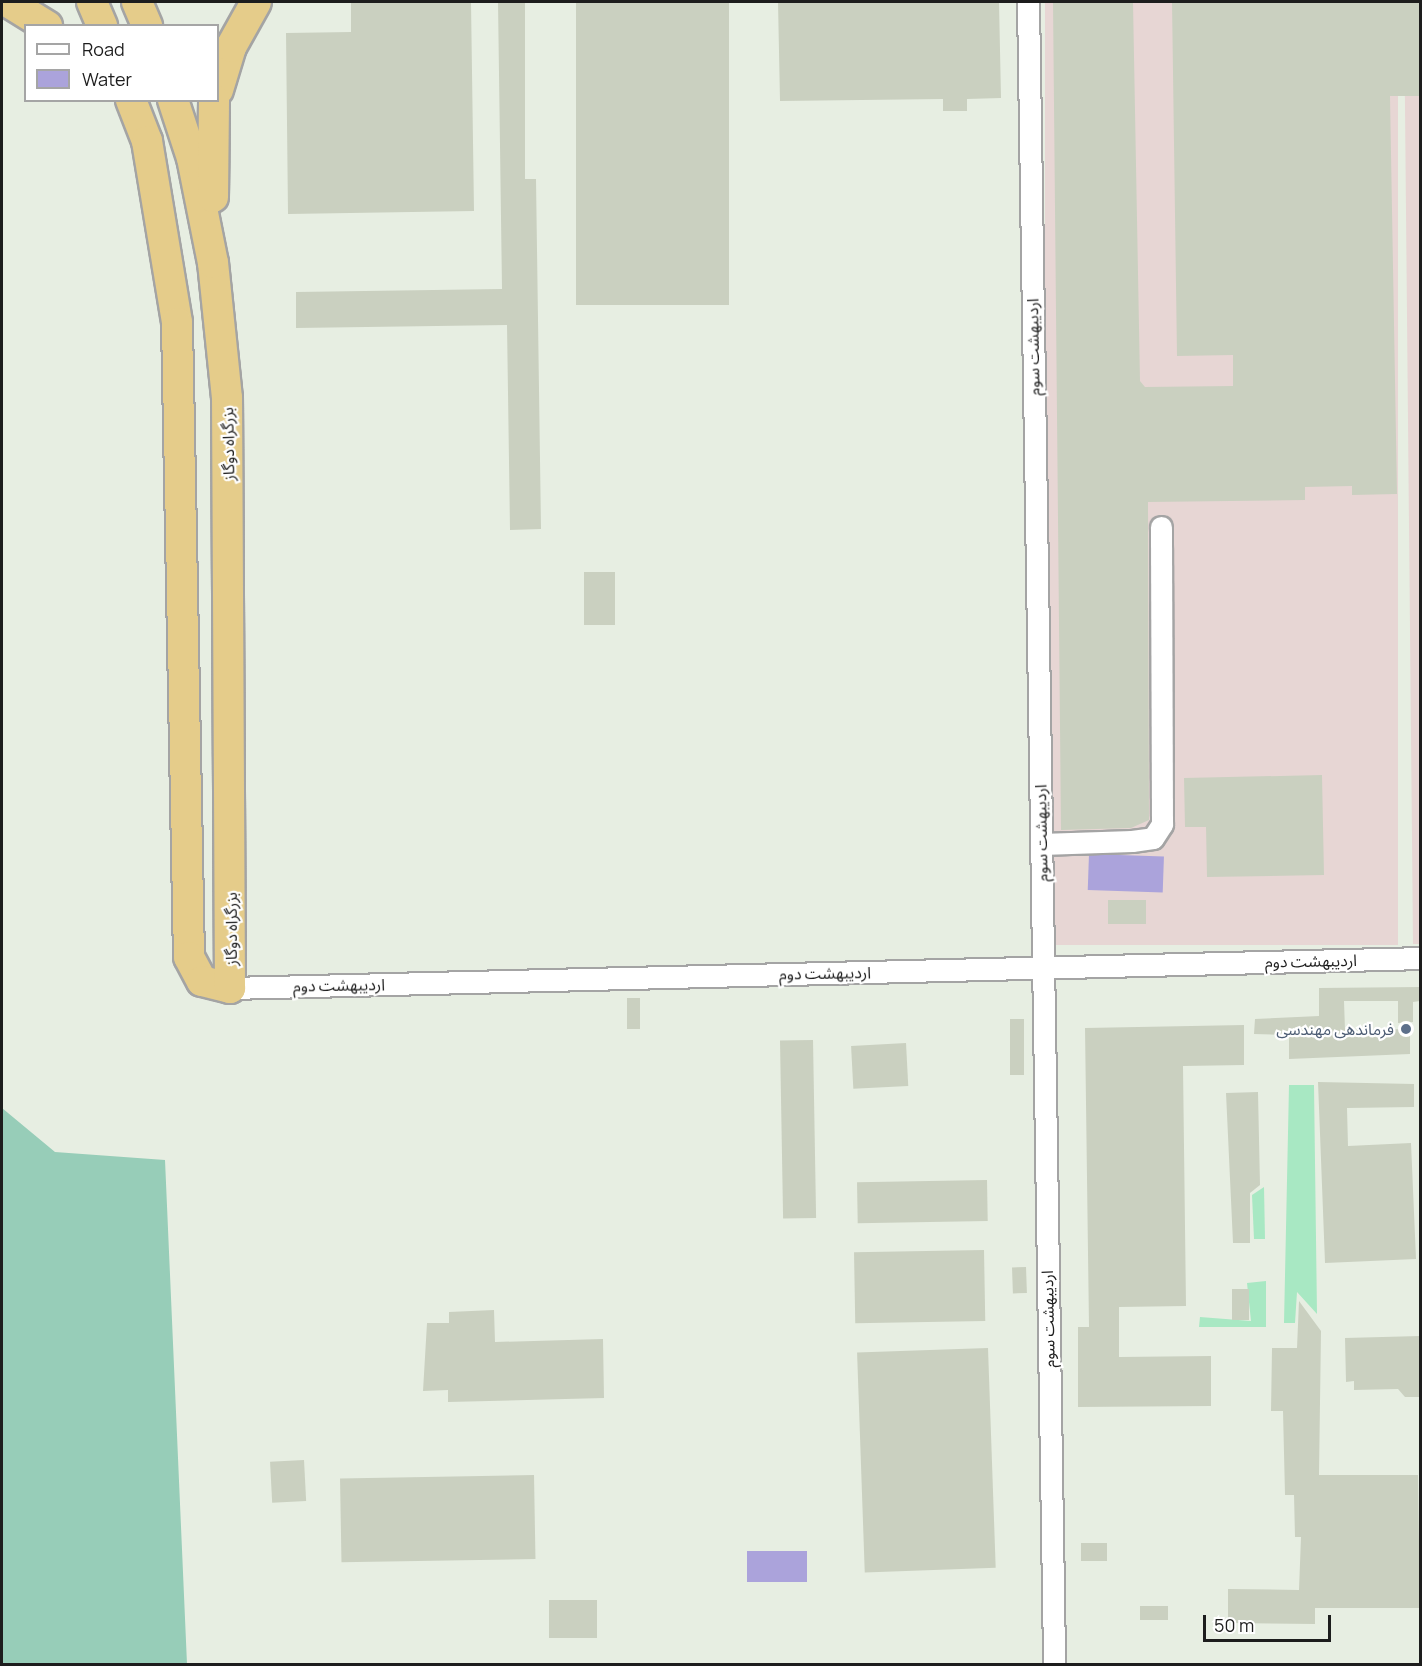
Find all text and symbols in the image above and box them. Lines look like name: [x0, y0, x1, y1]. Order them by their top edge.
legend: [24, 24, 219, 102]
text: Road: [82, 37, 125, 61]
text: Water: [82, 67, 132, 91]
street label: اردیبهشت سوم: [1023, 298, 1043, 396]
street label: بزرگراه دوگاز: [218, 407, 238, 481]
street label: اردیبهشت سوم: [1031, 784, 1051, 882]
street label: بزرگراه دوگاز: [221, 892, 241, 966]
street label: اردیبهشت دوم: [1265, 951, 1357, 971]
street label: اردیبهشت دوم: [779, 963, 871, 983]
street label: اردیبهشت دوم: [293, 975, 385, 995]
place label: فرماندهی مهندسی: [1276, 1019, 1394, 1039]
marker: فرماندهی مهندسی: [1399, 1022, 1413, 1036]
street label: اردیبهشت سوم: [1038, 1270, 1058, 1368]
scale bar: [1206, 1603, 1334, 1641]
text: 50 m: [1214, 1613, 1254, 1637]

